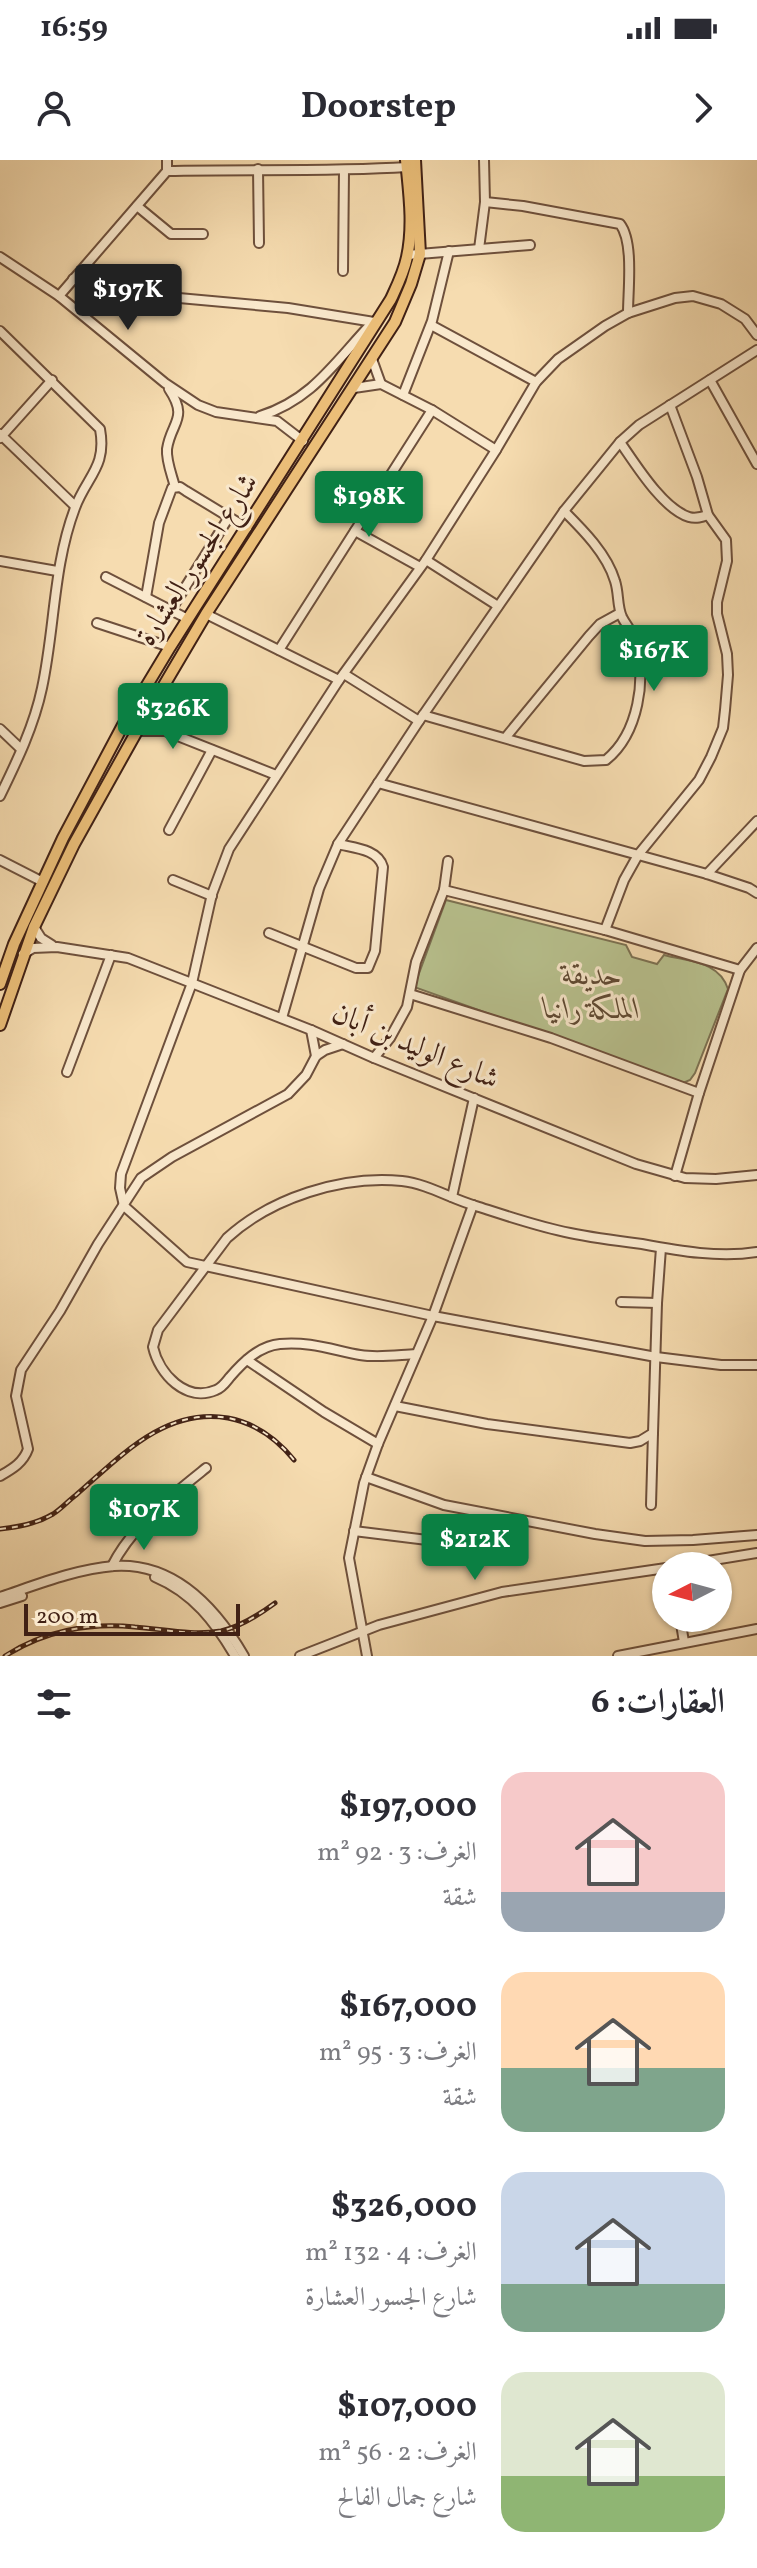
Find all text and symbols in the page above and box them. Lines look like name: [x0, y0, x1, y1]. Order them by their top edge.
text: 16:59: [40, 7, 108, 49]
text: Doorstep: [301, 83, 456, 133]
icon: person: [32, 86, 76, 130]
icon: forward: [681, 86, 725, 130]
pin: $197K: [72, 264, 184, 332]
text: $197K: [93, 272, 163, 308]
street label: شارع الجسور العشارة: [126, 465, 271, 656]
pin: $198K: [313, 471, 425, 539]
text: $198K: [333, 479, 405, 515]
pin: $167K: [598, 625, 710, 693]
text: $167K: [619, 633, 689, 669]
pin: $326K: [117, 683, 229, 751]
text: $326K: [136, 691, 210, 727]
park label: حديقة الملكة رانيا: [541, 955, 640, 1031]
street label: شارع الوليد بن أبان: [324, 991, 506, 1103]
pin: $107K: [88, 1484, 200, 1552]
text: $107K: [108, 1492, 180, 1528]
pin: $212K: [419, 1514, 531, 1582]
text: $212K: [440, 1522, 510, 1558]
north arrow: [652, 1552, 732, 1632]
map controls: [652, 1552, 732, 1632]
scale bar: [24, 1600, 240, 1636]
text: 200 m: [36, 1602, 98, 1633]
text: العقارات: 6: [591, 1680, 725, 1727]
icon: filters: [32, 1682, 76, 1726]
text: $197,000: [339, 1784, 477, 1831]
icon: home: [565, 1804, 661, 1900]
text: الغرف: 3 · 92 m²: [317, 1835, 477, 1871]
text: شقة: [443, 1880, 477, 1916]
text: $167,000: [340, 1984, 477, 2031]
icon: home: [565, 2004, 661, 2100]
text: الغرف: 3 · 95 m²: [319, 2035, 477, 2071]
text: شقة: [443, 2080, 477, 2116]
text: $326,000: [331, 2184, 477, 2231]
icon: home: [565, 2204, 661, 2300]
text: الغرف: 4 · 132 m²: [305, 2235, 477, 2271]
text: شارع الجسور العشارة: [305, 2280, 477, 2316]
text: $107,000: [337, 2384, 477, 2431]
icon: home: [565, 2404, 661, 2500]
text: الغرف: 2 · 56 m²: [318, 2435, 477, 2471]
text: شارع جمال الفالح: [337, 2480, 477, 2516]

